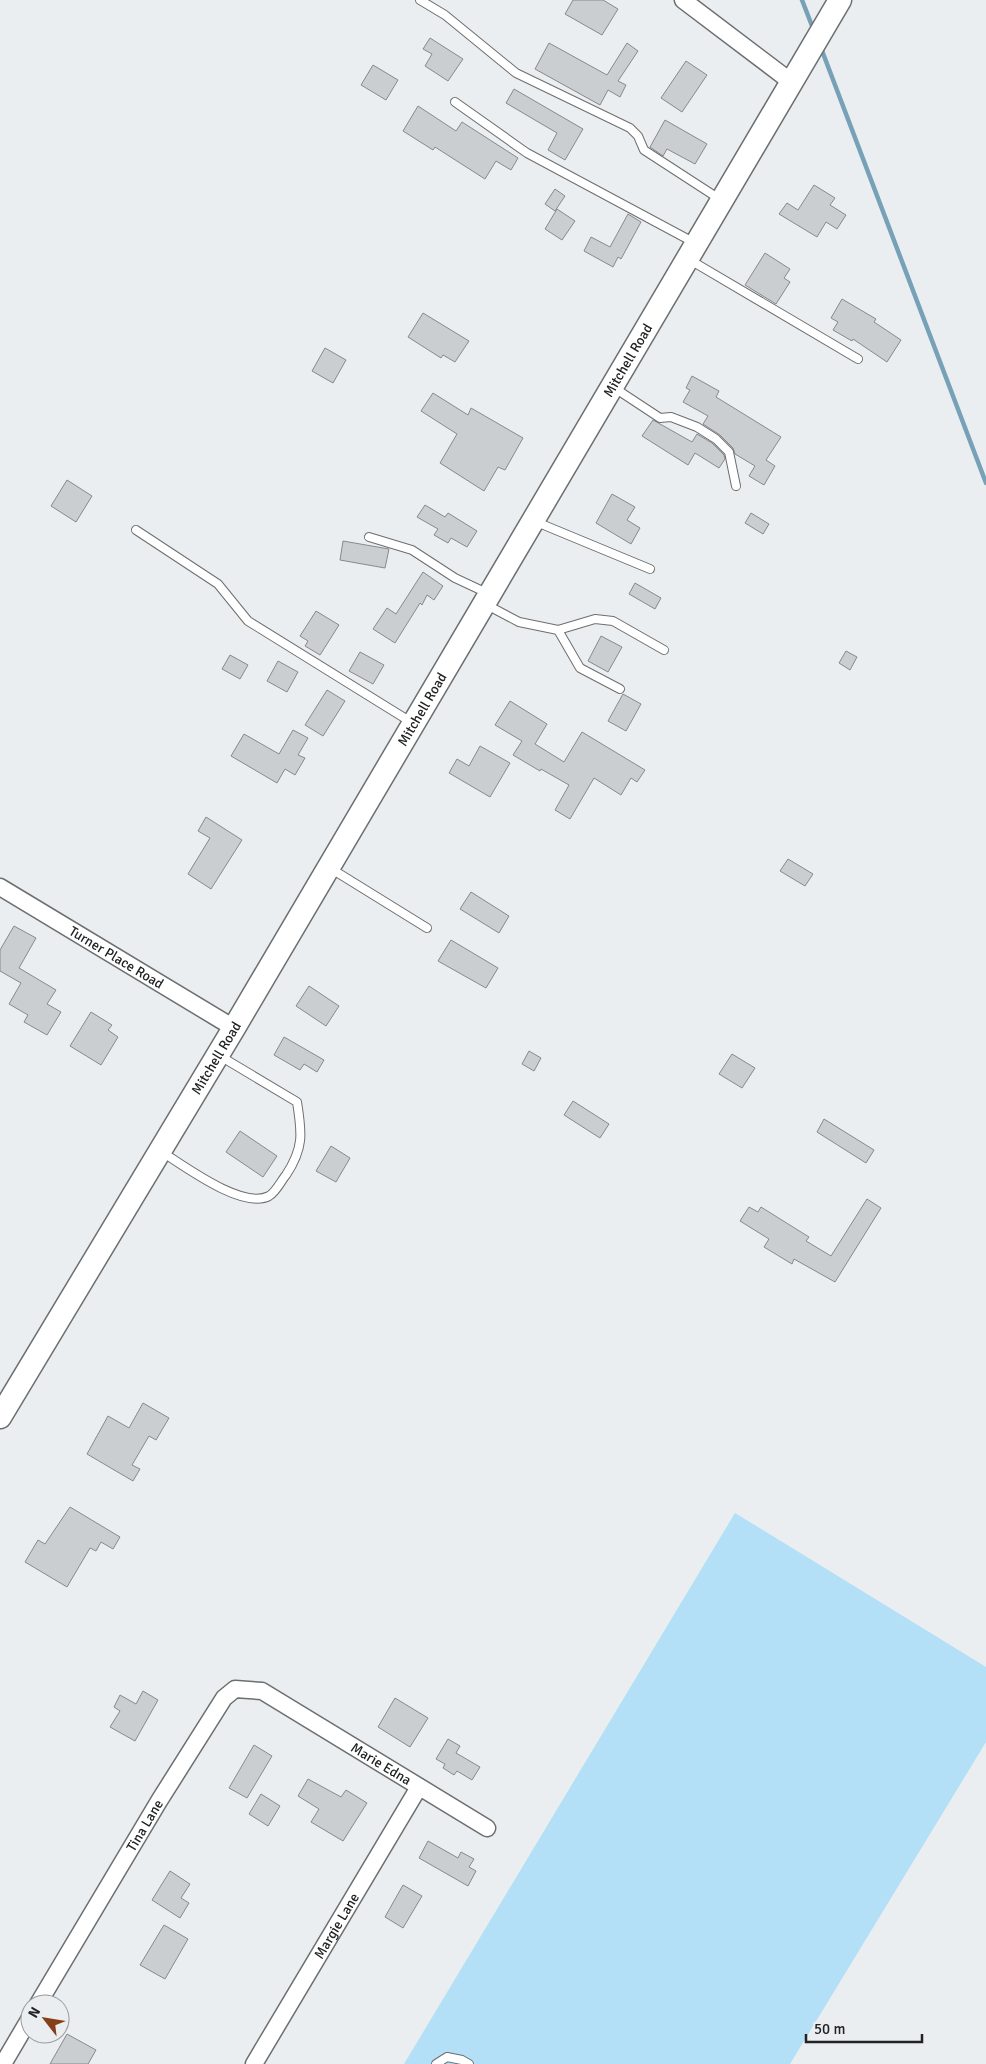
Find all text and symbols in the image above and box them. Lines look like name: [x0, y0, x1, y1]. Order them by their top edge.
street label: Mitchell Road: [599, 321, 656, 400]
street label: Mitchell Road: [394, 669, 450, 749]
street label: Turner Place Road: [66, 922, 167, 992]
street label: Mitchell Road: [188, 1018, 244, 1098]
street label: Marie Edna: [348, 1739, 415, 1788]
street label: Tina Lane: [122, 1796, 167, 1854]
street label: Margie Lane: [310, 1890, 363, 1962]
north arrow: [20, 1994, 70, 2044]
text: N: [24, 2004, 44, 2021]
scale bar: [806, 2012, 922, 2044]
text: 50 m: [814, 2020, 845, 2038]

